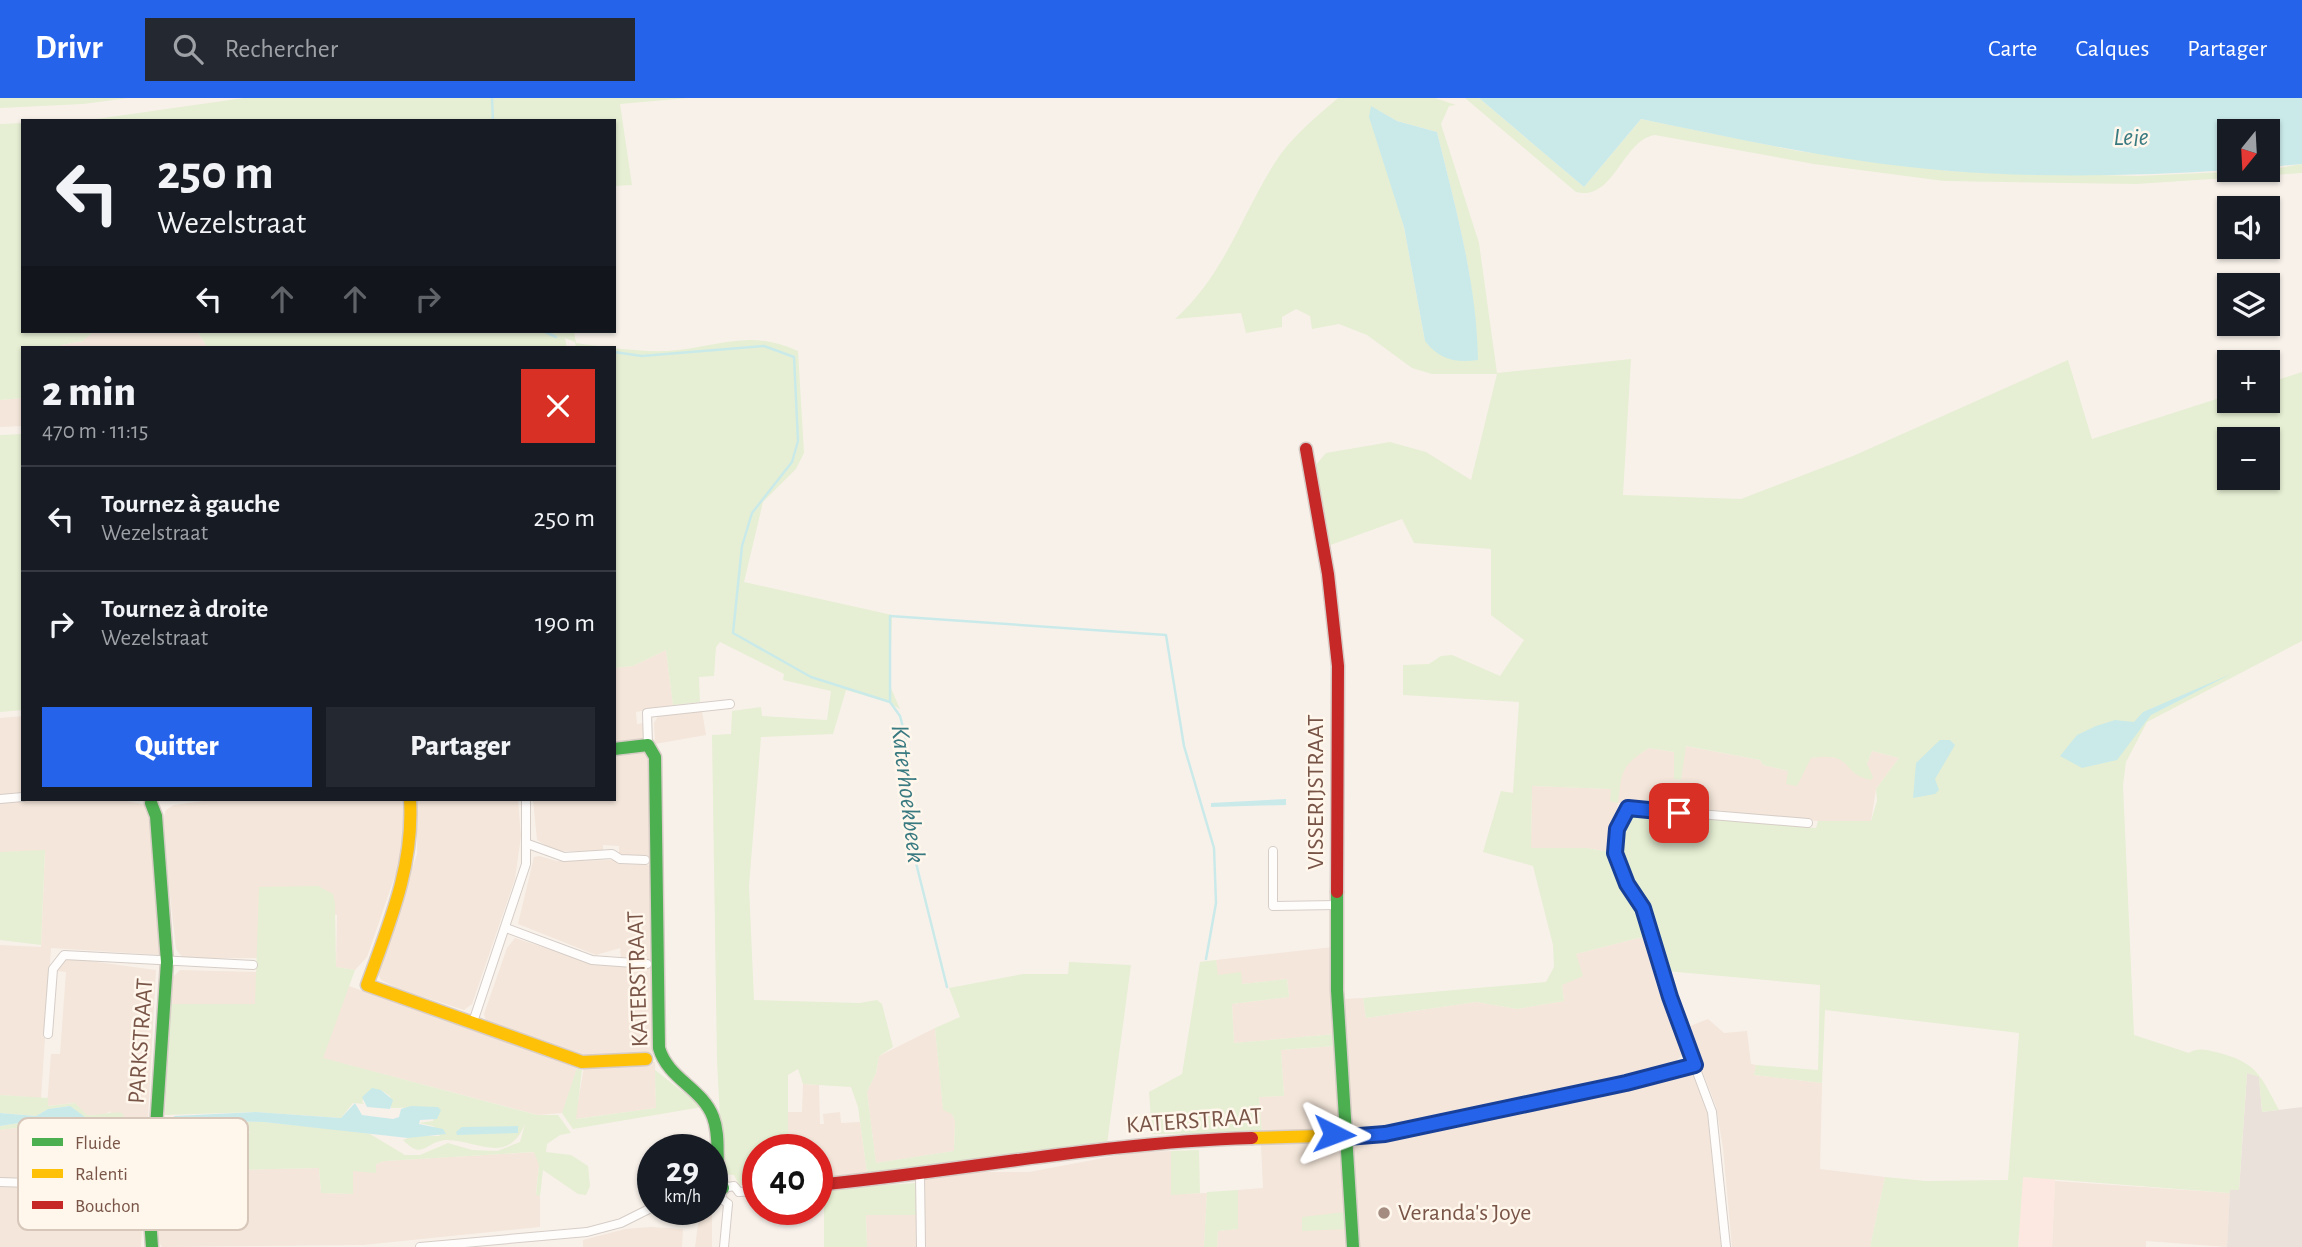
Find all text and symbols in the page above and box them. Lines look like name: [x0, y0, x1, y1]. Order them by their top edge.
search box: [145, 18, 635, 81]
icon: search: [169, 30, 207, 68]
text: Drivr: [35, 32, 103, 65]
text: Rechercher: [225, 36, 338, 62]
text: Carte: [1988, 37, 2037, 61]
text: Calques: [2075, 37, 2149, 61]
text: Partager: [2187, 37, 2267, 61]
north arrow: [2217, 119, 2280, 182]
map controls: [2217, 119, 2280, 490]
water label: Leie: [2113, 124, 2149, 150]
icon: left: [42, 147, 133, 238]
text: 250 m: [157, 149, 274, 198]
button: sound: [2217, 196, 2280, 259]
text: Wezelstraat: [157, 207, 306, 239]
button: layers: [2217, 273, 2280, 336]
icon: left: [190, 280, 228, 318]
icon: ahead: [263, 280, 301, 318]
icon: ahead: [336, 280, 374, 318]
icon: right: [409, 280, 447, 318]
button: +: [2217, 350, 2280, 413]
button: close: [521, 369, 595, 443]
text: 2 min: [42, 371, 136, 413]
text: 470 m · 11:15: [42, 420, 148, 443]
button: −: [2217, 427, 2280, 490]
text: Tournez à gauche: [101, 491, 280, 517]
icon: left: [42, 500, 80, 538]
text: 250 m: [533, 505, 595, 531]
text: Wezelstraat: [101, 522, 208, 545]
text: Tournez à droite: [101, 596, 268, 622]
icon: right: [42, 605, 80, 643]
text: 190 m: [535, 610, 595, 636]
text: Wezelstraat: [101, 627, 208, 650]
button: Quitter: [42, 707, 312, 787]
button: Partager: [326, 707, 595, 787]
street label: VISSERIJSTRAAT: [1304, 714, 1328, 870]
water label: Katerhoekbeek: [887, 724, 929, 864]
pin: [1649, 783, 1709, 843]
icon: arrive: [1660, 794, 1698, 832]
street label: KATERSTRAAT: [624, 910, 652, 1048]
street label: PARKSTRAAT: [125, 977, 157, 1105]
position arrow: [1297, 1097, 1371, 1171]
street label: KATERSTRAAT: [1125, 1104, 1263, 1138]
legend: [18, 1118, 248, 1230]
text: Fluide: [75, 1134, 121, 1153]
speed limit sign: 40: [742, 1134, 833, 1225]
text: 29: [666, 1153, 699, 1188]
text: Ralenti: [75, 1165, 128, 1184]
text: km/h: [664, 1188, 701, 1206]
text: Bouchon: [75, 1197, 140, 1216]
place label: Veranda's Joye: [1398, 1201, 1531, 1225]
marker: Veranda's Joye: [1376, 1205, 1392, 1221]

